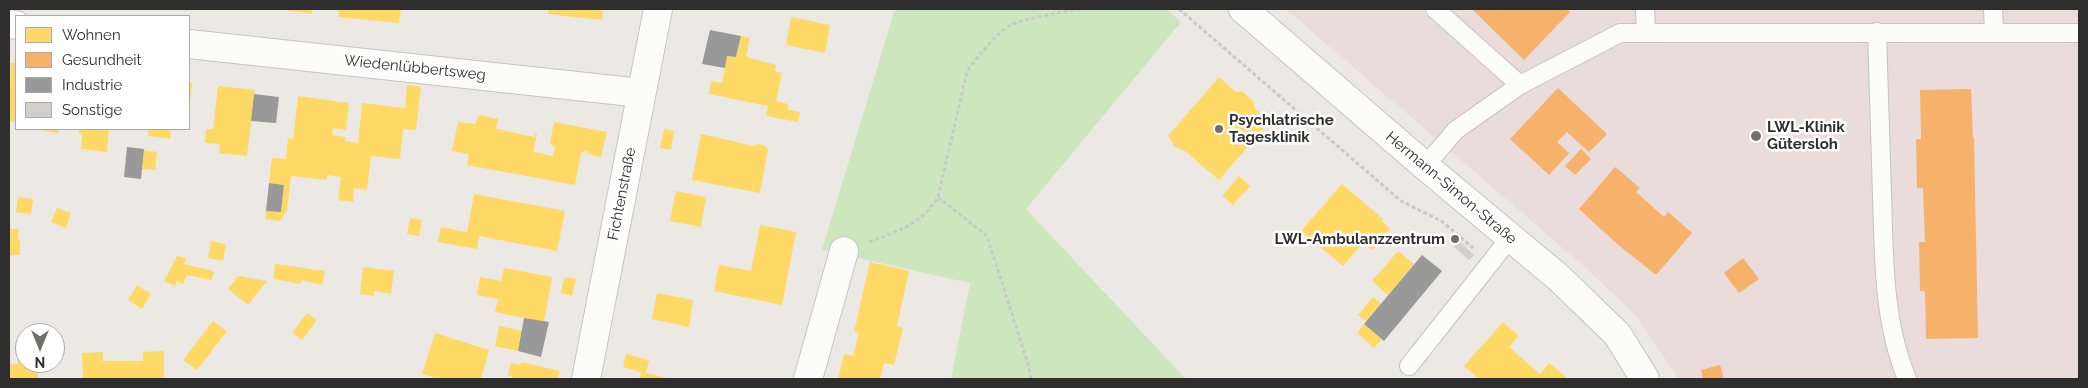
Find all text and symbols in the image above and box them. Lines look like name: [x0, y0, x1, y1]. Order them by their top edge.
legend: [15, 15, 190, 130]
text: Wohnen: [62, 26, 121, 44]
text: Gesundheit: [62, 51, 142, 69]
street label: Wiedenlübbertsweg: [343, 52, 487, 84]
text: Industrie: [62, 76, 122, 94]
text: Sonstige: [62, 101, 122, 119]
place label: Psychlatrische Tagesklinik: [1229, 111, 1334, 146]
place label: LWL-Klinik Gütersloh: [1767, 118, 1845, 153]
marker: Psychlatrische Tagesklinik: [1213, 123, 1225, 135]
street label: Hermann-Simon-Straße: [1382, 128, 1520, 248]
marker: LWL-Klinik Gütersloh: [1749, 129, 1763, 143]
street label: Fichtenstraße: [604, 146, 640, 242]
place label: LWL-Ambulanzzentrum: [1275, 230, 1445, 248]
marker: LWL-Ambulanzzentrum: [1449, 233, 1461, 245]
north arrow: [15, 323, 65, 373]
text: N: [35, 354, 45, 370]

